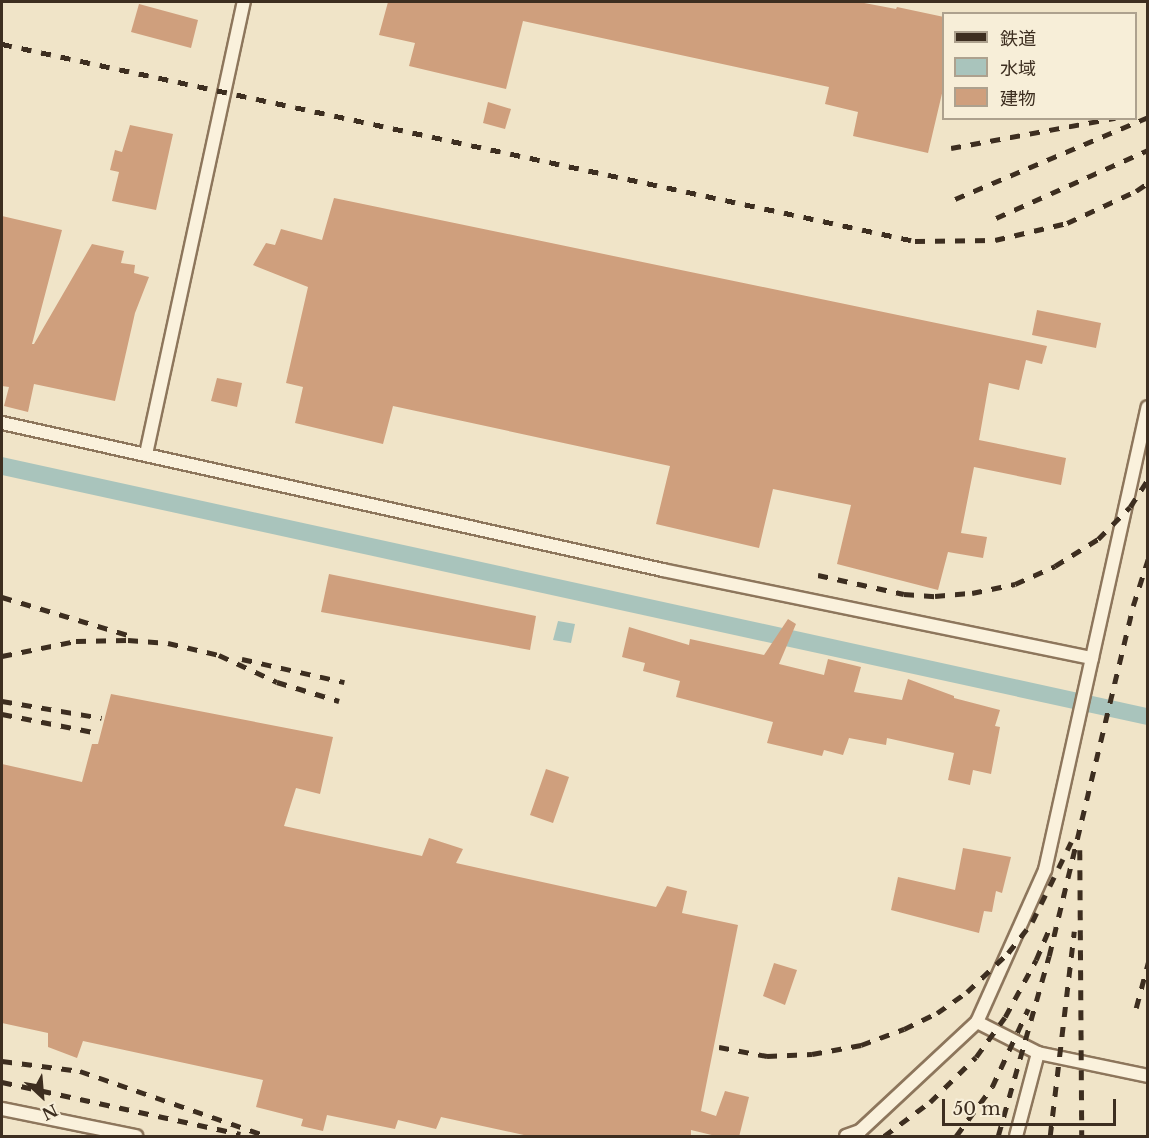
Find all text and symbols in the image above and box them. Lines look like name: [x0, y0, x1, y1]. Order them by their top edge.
legend: [942, 12, 1137, 120]
text: 鉄道: [1000, 28, 1036, 50]
text: 水域: [1000, 58, 1036, 80]
text: 建物: [1000, 88, 1036, 110]
north arrow: [12, 1066, 72, 1126]
scale bar: [945, 1087, 1119, 1125]
text: 50 m: [953, 1098, 1001, 1120]
text: N: [39, 1100, 61, 1124]

